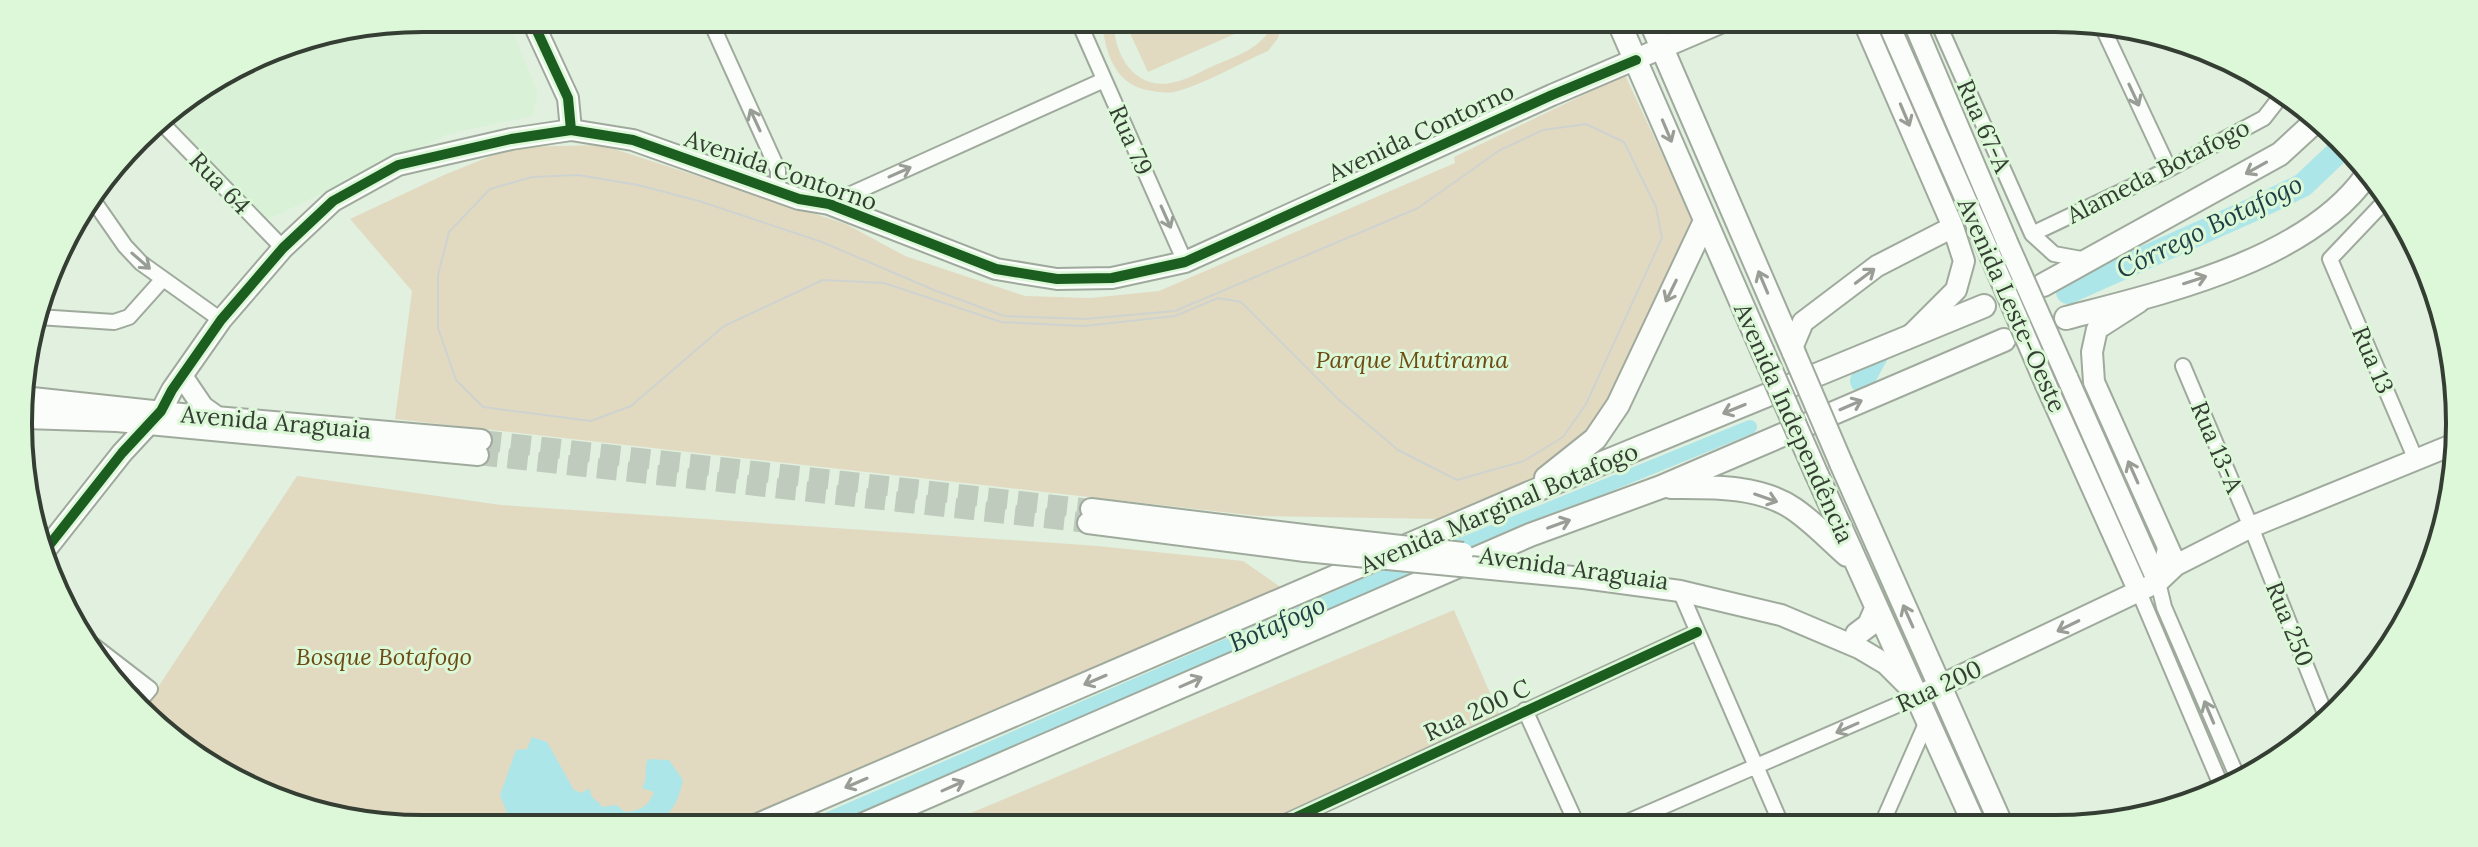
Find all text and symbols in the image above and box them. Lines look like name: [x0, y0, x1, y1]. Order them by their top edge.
street label: Avenida Contorno: [1322, 75, 1519, 189]
street label: Rua 67-A: [1950, 75, 2019, 178]
one-way arrow: [2127, 83, 2142, 107]
street label: Rua 79: [1102, 100, 1160, 180]
one-way arrow: [1898, 102, 1913, 127]
one-way arrow: [747, 108, 762, 132]
street label: Alameda Botafogo: [2060, 112, 2255, 231]
one-way arrow: [1660, 118, 1675, 143]
street label: Avenida Contorno: [680, 122, 881, 217]
street label: Rua 64: [183, 145, 257, 221]
one-way arrow: [2245, 160, 2268, 176]
one-way arrow: [887, 164, 912, 179]
water label: Córrego Botafogo: [2110, 167, 2308, 285]
street label: Avenida Leste-Oeste: [1950, 192, 2073, 417]
one-way arrow: [1159, 204, 1174, 229]
one-way arrow: [131, 252, 151, 270]
one-way arrow: [1854, 267, 1875, 284]
one-way arrow: [1755, 270, 1770, 294]
one-way arrow: [2182, 271, 2207, 286]
one-way arrow: [1663, 278, 1678, 302]
street label: Avenida Independência: [1727, 297, 1861, 548]
street label: Rua 13: [2345, 322, 2401, 398]
park label: Parque Mutirama: [1316, 344, 1509, 375]
one-way arrow: [1838, 397, 1863, 412]
street label: Rua 13-A: [2184, 397, 2250, 498]
street label: Avenida Araguaia: [179, 398, 372, 446]
one-way arrow: [1722, 403, 1747, 418]
street label: Avenida Marginal Botafogo: [1354, 435, 1643, 581]
one-way arrow: [2125, 460, 2140, 485]
one-way arrow: [1753, 492, 1778, 507]
one-way arrow: [1546, 516, 1570, 530]
street label: Avenida Araguaia: [1476, 539, 1671, 597]
street label: Rua 250: [2259, 577, 2321, 671]
water label: Botafogo: [1224, 587, 1330, 659]
one-way arrow: [1900, 604, 1915, 628]
one-way arrow: [2057, 619, 2081, 634]
park label: Bosque Botafogo: [296, 641, 472, 672]
street label: Rua 200: [1891, 653, 1987, 719]
street label: Rua 200 C: [1419, 672, 1535, 748]
one-way arrow: [1083, 674, 1108, 689]
one-way arrow: [1179, 674, 1203, 689]
one-way arrow: [2200, 700, 2215, 725]
one-way arrow: [1835, 721, 1860, 736]
one-way arrow: [844, 776, 868, 791]
one-way arrow: [940, 777, 965, 792]

